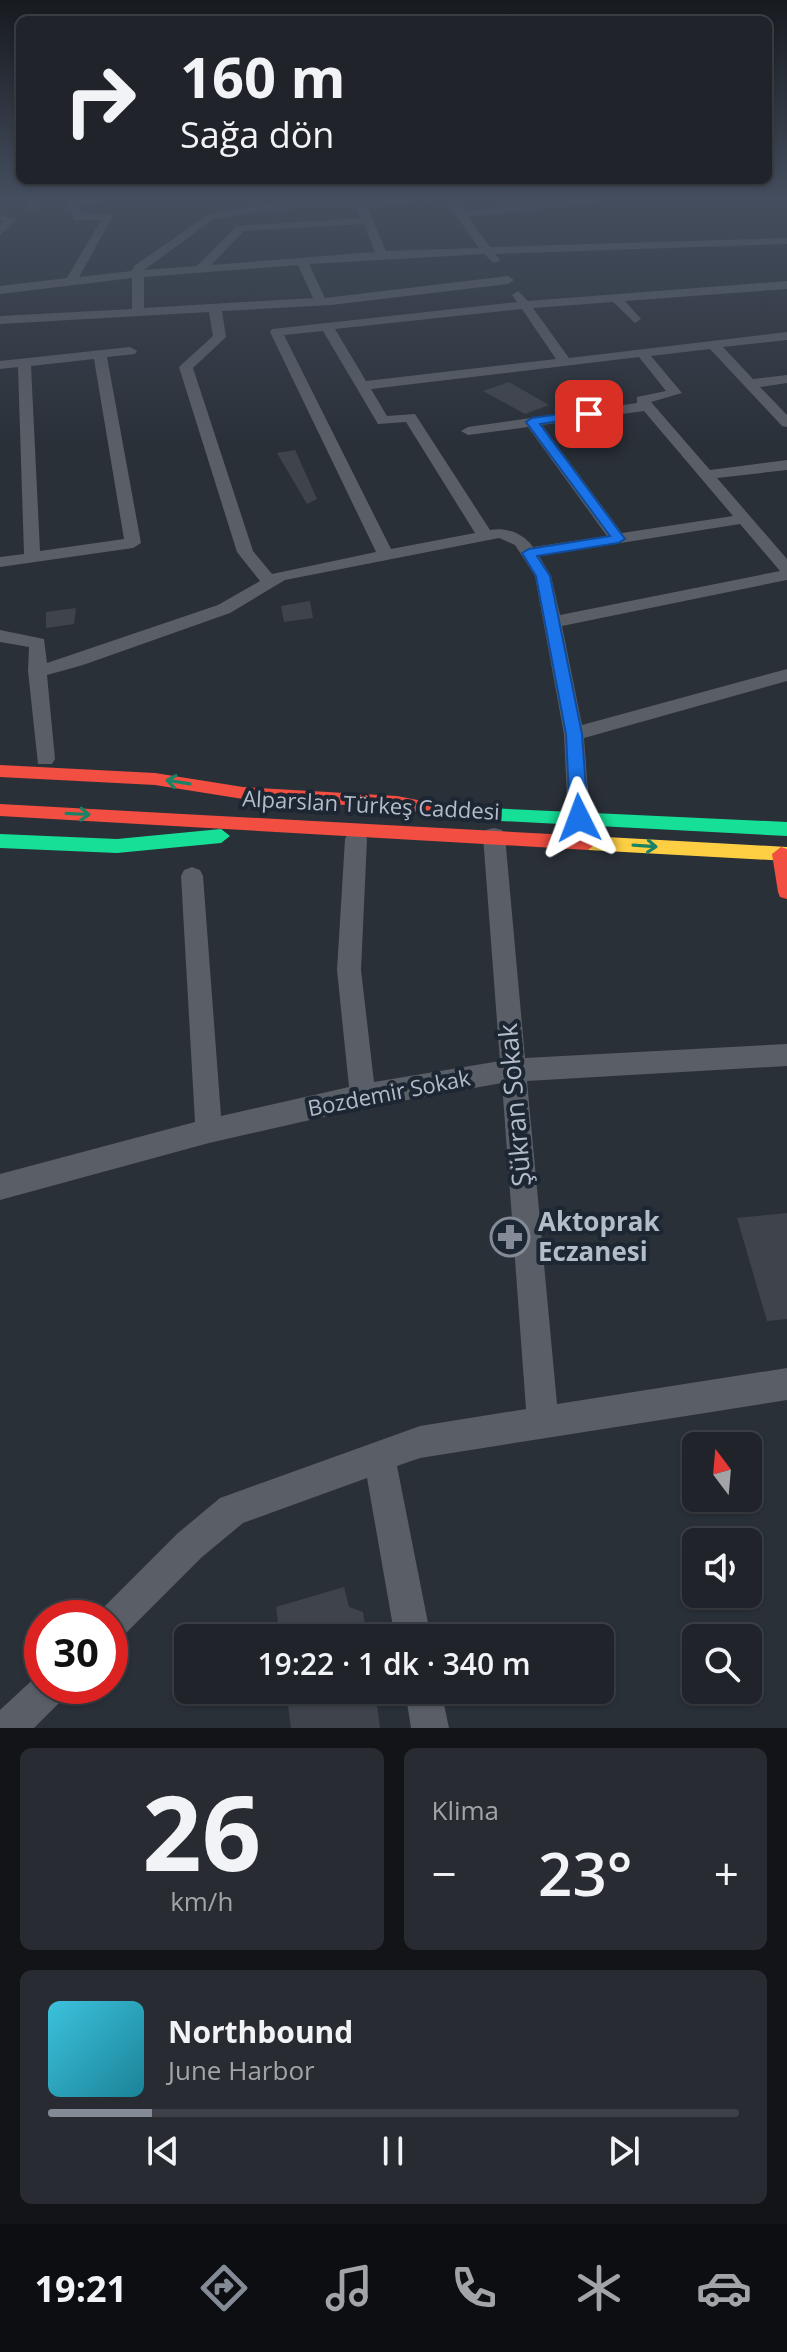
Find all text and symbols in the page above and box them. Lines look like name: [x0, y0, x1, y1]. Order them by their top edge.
text: 160 m: [180, 38, 346, 114]
icon: right: [48, 48, 152, 152]
text: Sağa dön: [180, 110, 334, 159]
pin: [555, 380, 623, 448]
icon: arrive: [567, 392, 611, 436]
one-way arrow: [165, 774, 191, 789]
position arrow: [537, 776, 621, 860]
street label: Alparslan Türkeş Caddesi: [242, 782, 501, 826]
one-way arrow: [64, 807, 91, 822]
one-way arrow: [631, 838, 658, 853]
street label: Şükran Sokak: [489, 1022, 539, 1188]
street label: Bozdemir Sokak: [305, 1061, 473, 1122]
place label: Aktoprak Eczanesi: [538, 1203, 660, 1269]
pharmacy icon: Aktoprak Eczanesi: [489, 1216, 531, 1258]
north arrow: [682, 1432, 762, 1512]
map controls: [682, 1432, 762, 1704]
button: sound: [682, 1528, 762, 1608]
speed limit sign: 30: [24, 1600, 128, 1704]
button: search: [682, 1624, 762, 1704]
text: 19:22 · 1 dk · 340 m: [257, 1643, 531, 1684]
text: 26: [142, 1760, 261, 1901]
text: Klima: [432, 1792, 499, 1828]
text: 23°: [538, 1832, 632, 1914]
text: −: [432, 1843, 457, 1903]
text: +: [714, 1843, 739, 1903]
text: km/h: [170, 1883, 233, 1919]
text: Northbound: [168, 2011, 353, 2052]
text: June Harbor: [168, 2052, 315, 2088]
icon: previous: [141, 2129, 185, 2173]
icon: pause: [371, 2129, 415, 2173]
icon: next: [602, 2129, 646, 2173]
icon: directions: [196, 2260, 252, 2316]
icon: music: [321, 2260, 377, 2316]
icon: phone: [446, 2260, 502, 2316]
icon: climate: [571, 2260, 627, 2316]
icon: car: [696, 2260, 752, 2316]
text: 19:21: [35, 2264, 127, 2313]

